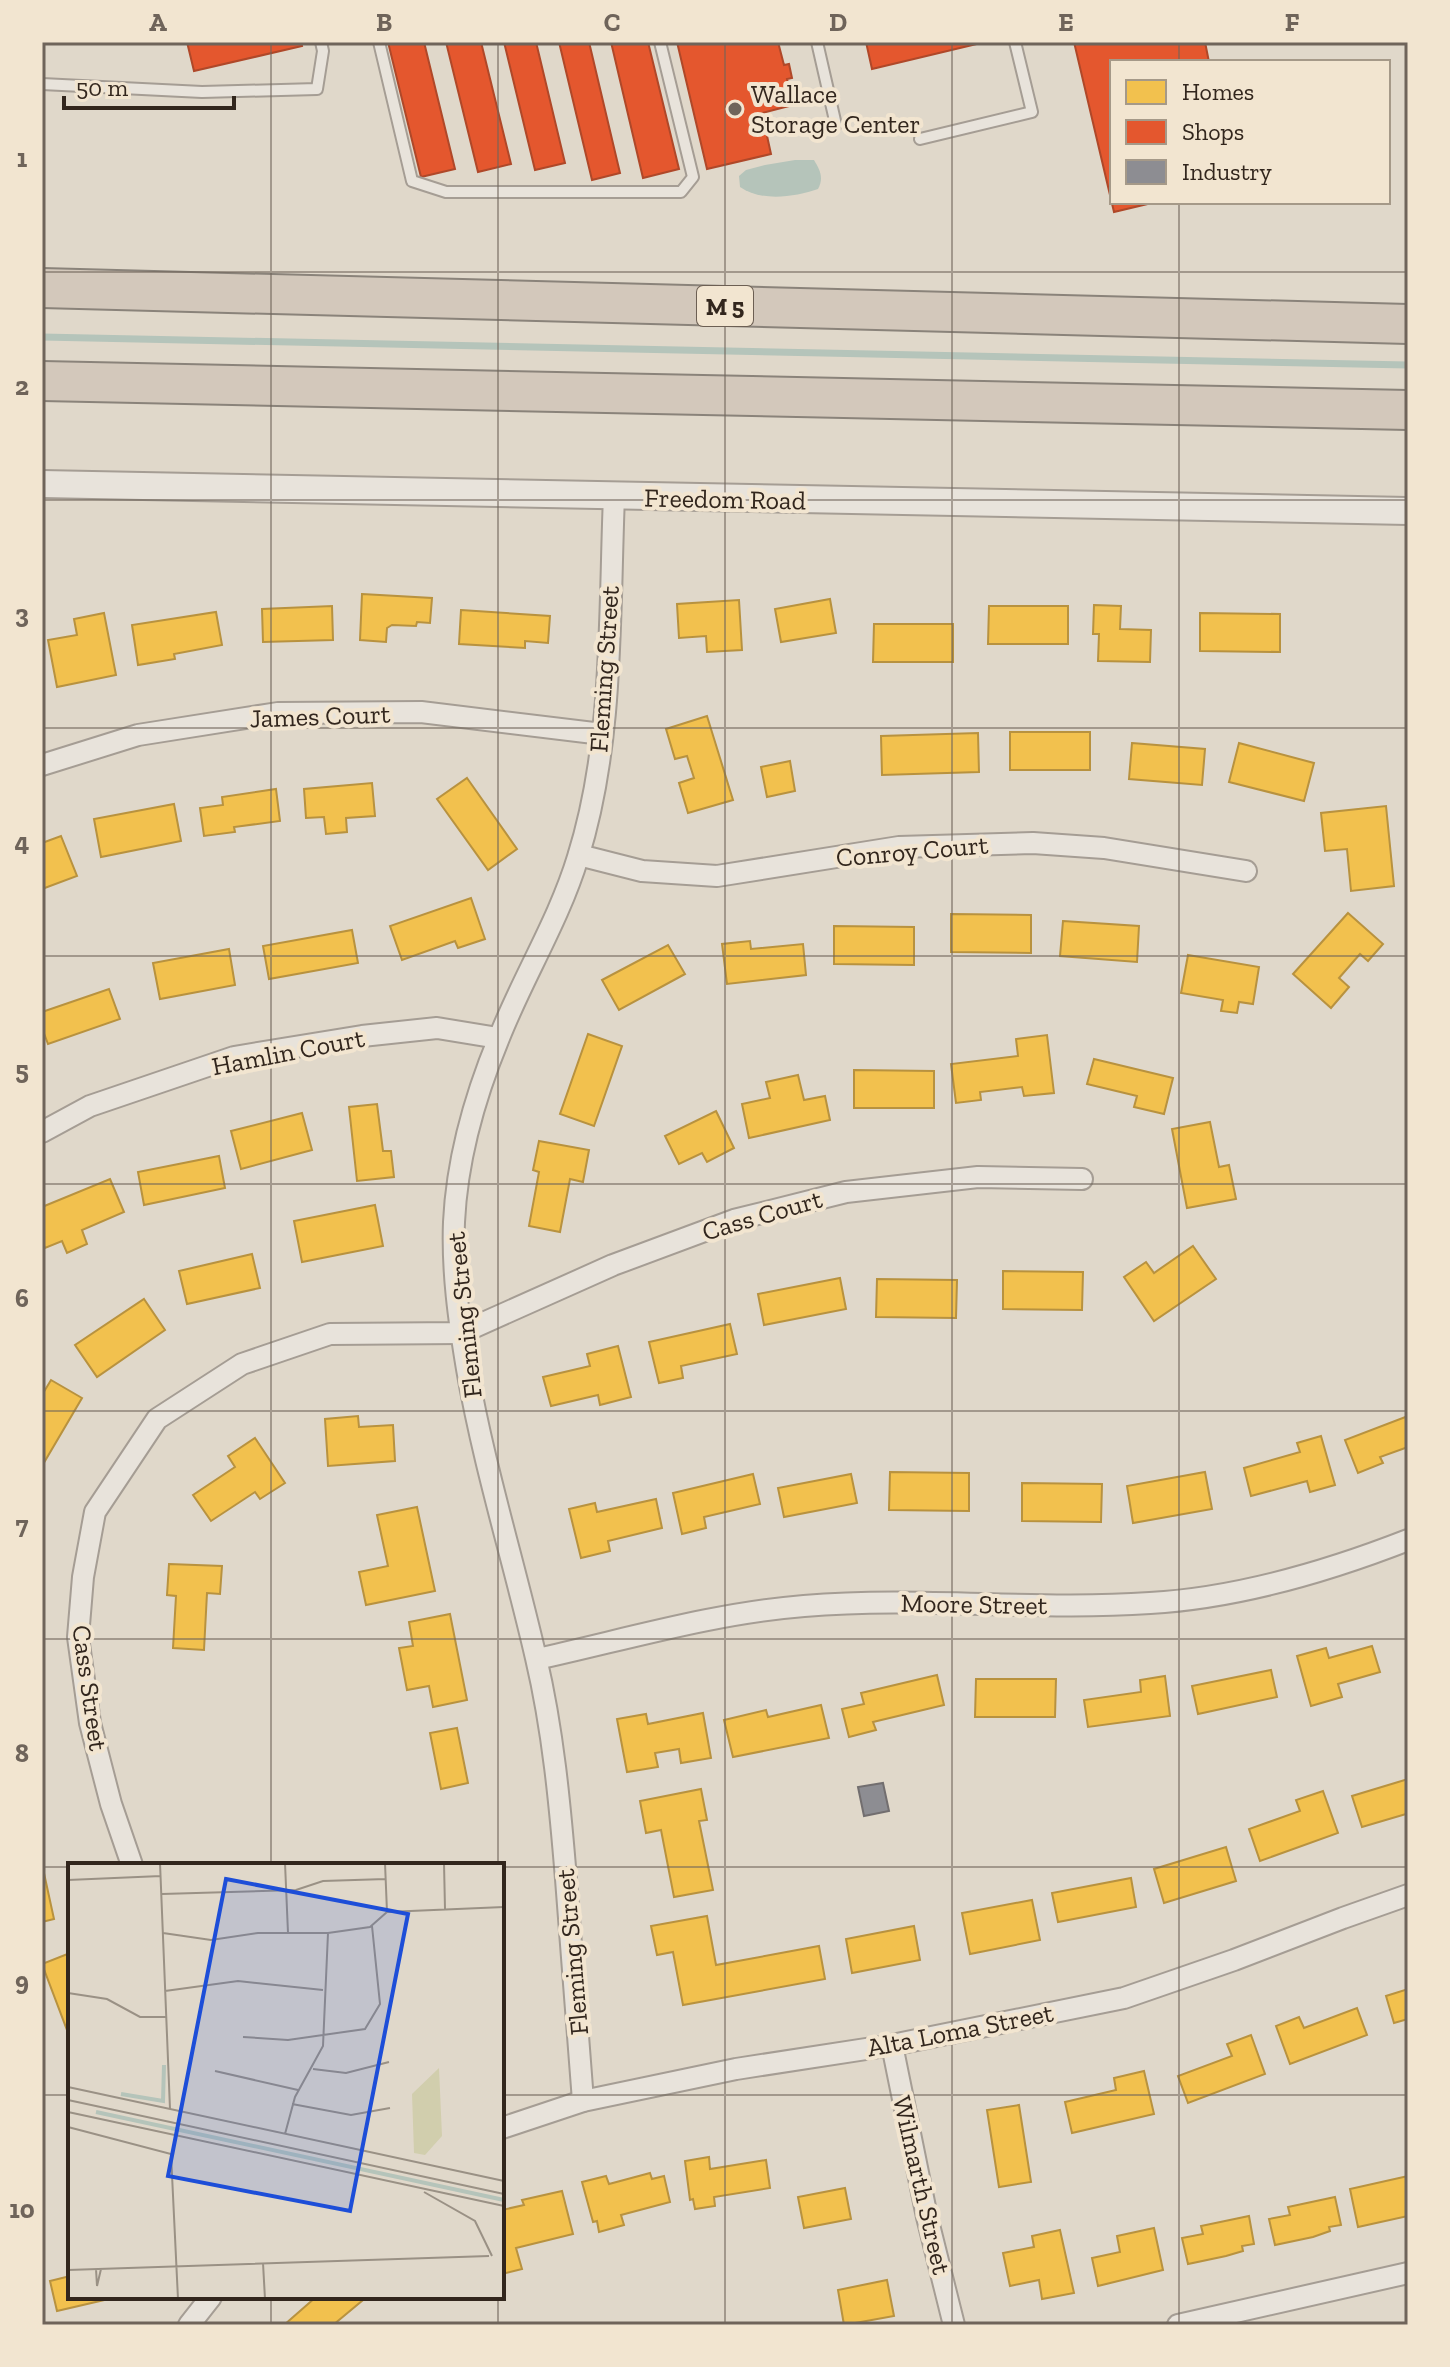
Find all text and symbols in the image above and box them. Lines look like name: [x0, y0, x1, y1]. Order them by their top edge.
text: A: [149, 6, 167, 38]
text: B: [376, 6, 392, 38]
text: C: [604, 6, 620, 38]
text: D: [829, 6, 847, 38]
text: E: [1058, 6, 1074, 38]
text: F: [1285, 6, 1300, 38]
scale bar: [64, 60, 234, 110]
legend: [1110, 60, 1390, 204]
text: 50 m: [76, 73, 129, 102]
text: Homes: [1182, 77, 1254, 106]
place label: Wallace Storage Center: [751, 78, 920, 140]
marker: Wallace Storage Center: [726, 100, 744, 118]
text: Shops: [1182, 117, 1244, 146]
text: 1: [17, 142, 28, 174]
text: Industry: [1182, 157, 1273, 186]
road number: M 5: [697, 286, 753, 326]
text: 2: [15, 370, 29, 402]
street label: Freedom Road: [644, 482, 806, 516]
street label: Fleming Street: [582, 584, 626, 753]
text: 3: [15, 598, 29, 630]
street label: James Court: [249, 698, 391, 734]
text: 4: [15, 826, 30, 858]
street label: Conroy Court: [835, 828, 990, 874]
street label: Hamlin Court: [209, 1021, 367, 1082]
text: 5: [15, 1054, 29, 1086]
street label: Cass Court: [698, 1183, 826, 1247]
street label: Fleming Street: [439, 1230, 489, 1400]
text: 6: [15, 1282, 29, 1314]
text: 7: [16, 1509, 29, 1541]
street label: Moore Street: [900, 1587, 1048, 1621]
street label: Cass Street: [65, 1623, 115, 1753]
text: 8: [15, 1737, 29, 1769]
inset map: [68, 1863, 504, 2299]
street label: Fleming Street: [549, 1867, 595, 2037]
text: 9: [15, 1965, 29, 1997]
street label: Alta Loma Street: [864, 1996, 1056, 2064]
street label: Wilmarth Street: [886, 2093, 958, 2278]
text: 10: [9, 2193, 35, 2225]

